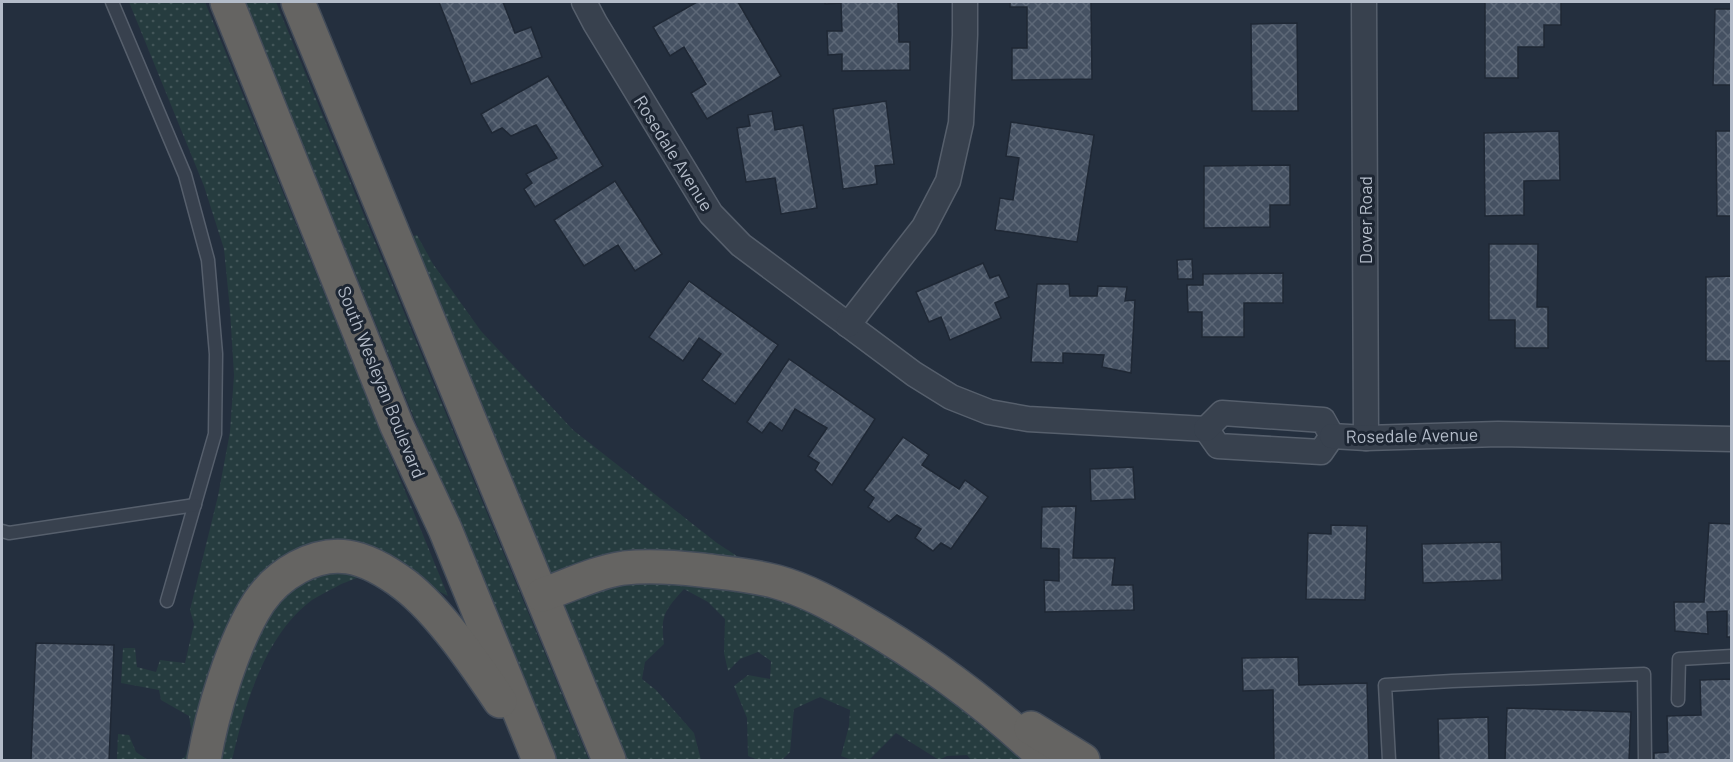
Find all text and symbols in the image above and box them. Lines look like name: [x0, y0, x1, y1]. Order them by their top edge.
street label: Rosedale Avenue: [630, 91, 718, 215]
street label: Dover Road: [1354, 176, 1376, 264]
street label: South Wesleyan Boulevard: [333, 283, 431, 481]
street label: Rosedale Avenue: [1346, 423, 1478, 447]

